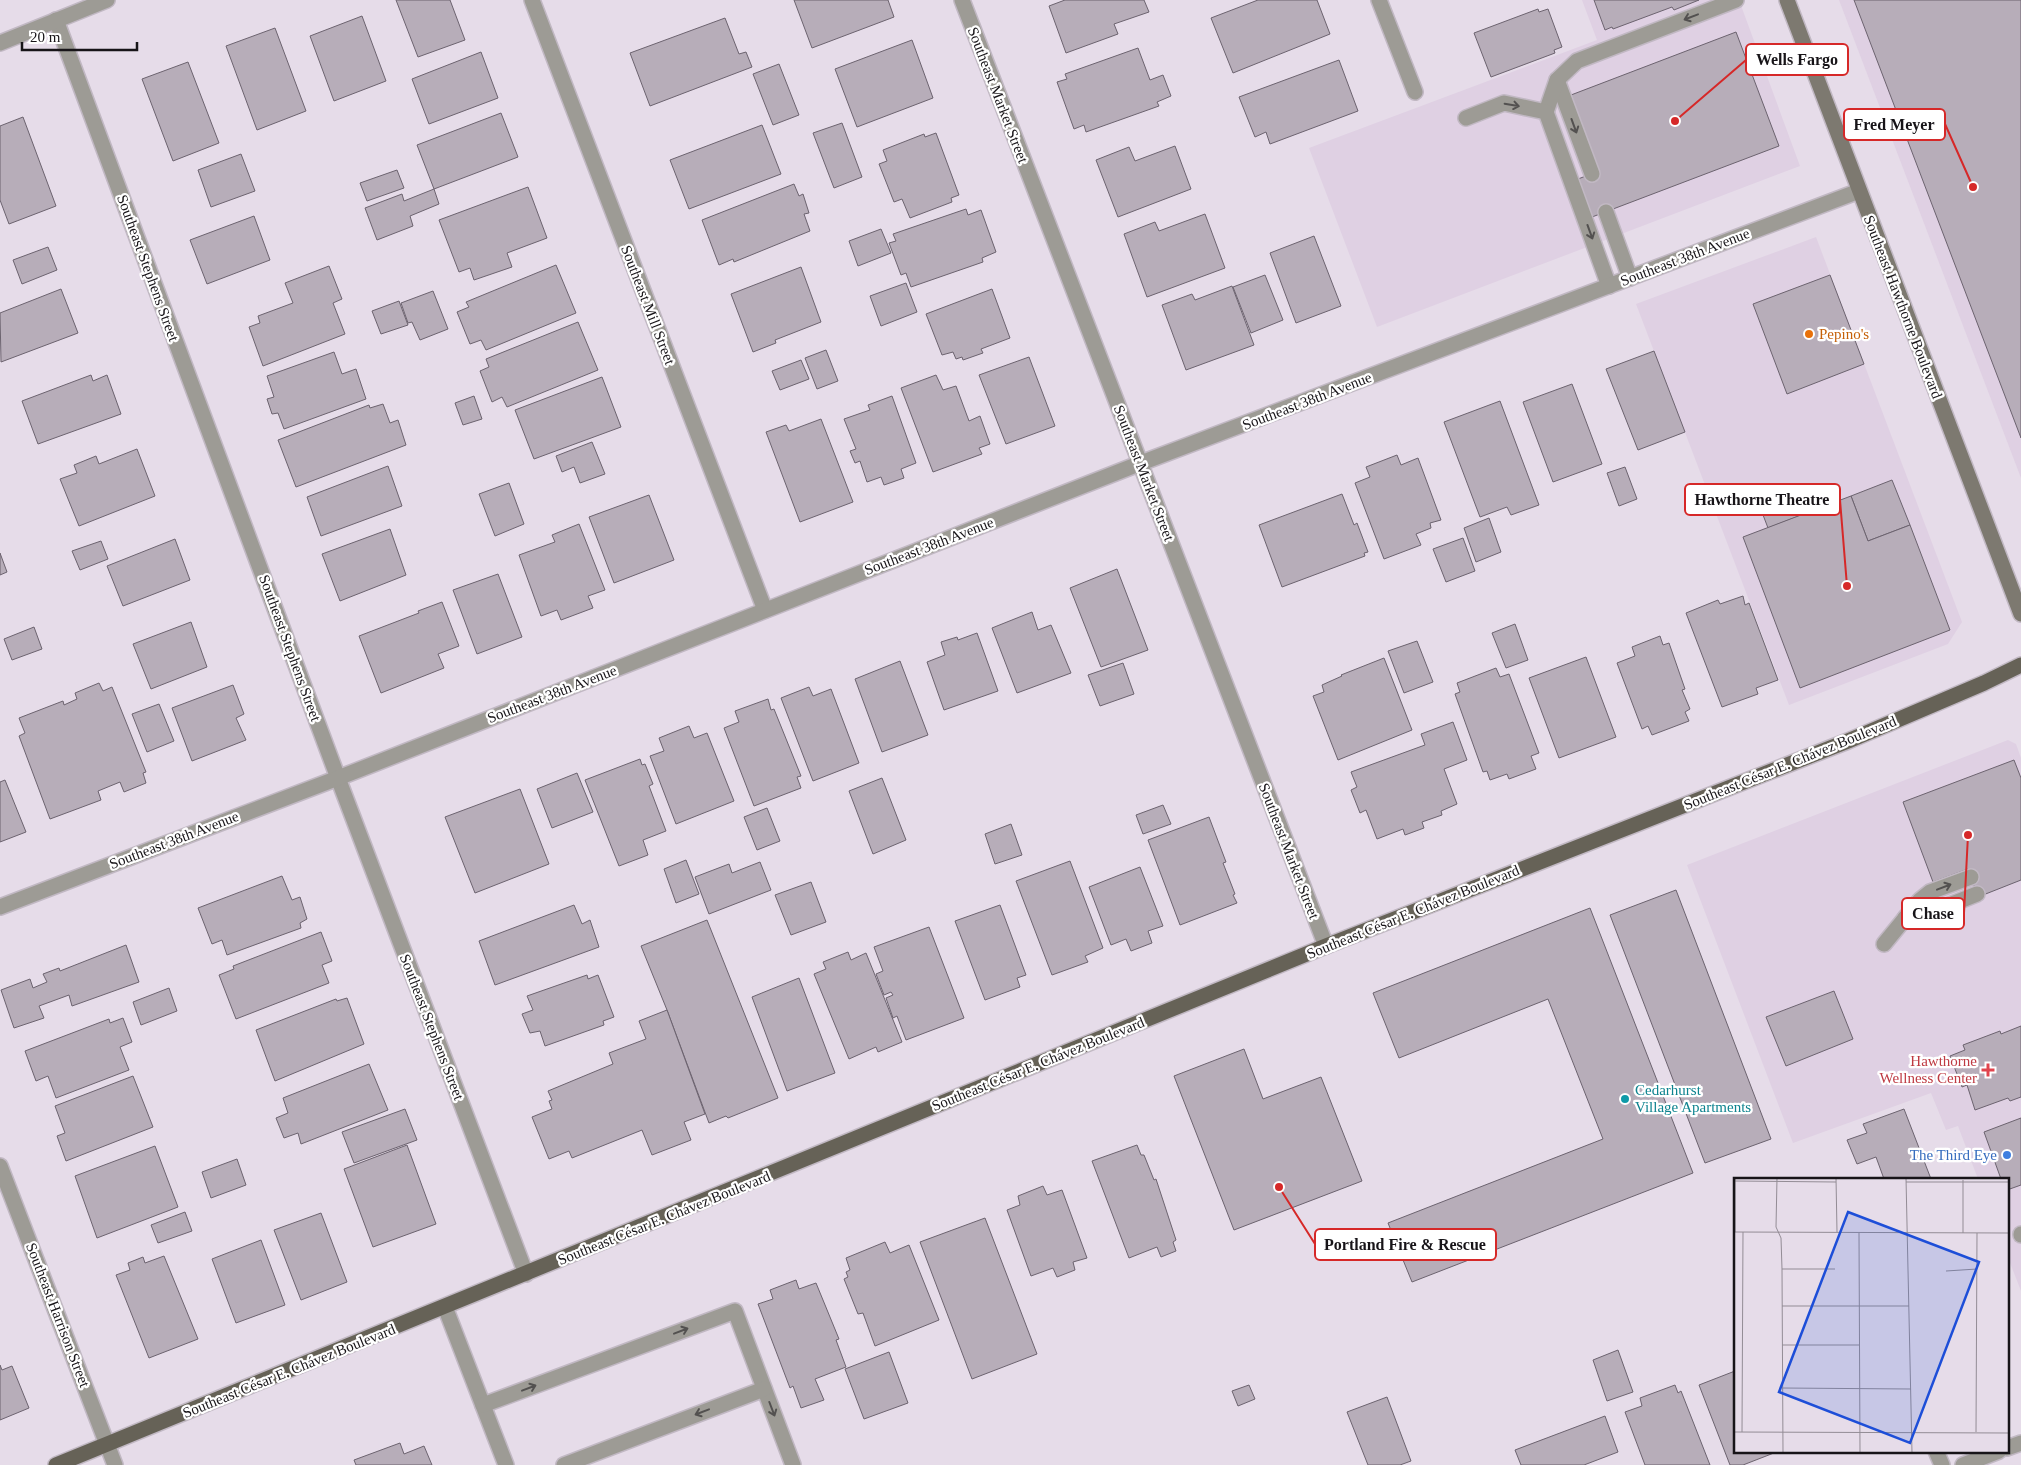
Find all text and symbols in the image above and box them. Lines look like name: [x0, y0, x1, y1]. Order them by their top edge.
one-way arrow: [1684, 13, 1699, 23]
scale bar: [22, 20, 138, 52]
street label: Southeast Market Street: [965, 25, 1032, 166]
text: 20 m: [30, 29, 61, 45]
callout: Wells Fargo: [1746, 44, 1848, 75]
text: Wells Fargo: [1756, 51, 1838, 69]
one-way arrow: [1503, 100, 1519, 110]
callout: Fred Meyer: [1844, 109, 1945, 140]
text: Fred Meyer: [1854, 116, 1935, 134]
one-way arrow: [1570, 118, 1579, 133]
street label: Southeast Stephens Street: [114, 192, 182, 344]
street label: Southeast Hawthorne Boulevard: [1861, 213, 1946, 401]
one-way arrow: [1586, 224, 1595, 239]
street label: Southeast 38th Avenue: [1618, 225, 1752, 289]
street label: Southeast Mill Street: [618, 243, 678, 368]
place label: Pepino's: [1819, 326, 1869, 342]
marker: Pepino's: [1803, 328, 1815, 340]
street label: Southeast 38th Avenue: [1240, 369, 1374, 433]
street label: Southeast Market Street: [1111, 403, 1178, 544]
callout: Hawthorne Theatre: [1685, 484, 1840, 515]
text: Hawthorne Theatre: [1695, 491, 1829, 508]
street label: Southeast 38th Avenue: [862, 514, 996, 578]
street label: Southeast Stephens Street: [256, 572, 324, 724]
street label: Southeast 38th Avenue: [485, 662, 619, 726]
street label: Southeast César E. Chávez Boulevard: [1681, 713, 1899, 813]
street label: Southeast Market Street: [1256, 781, 1323, 922]
street label: Southeast 38th Avenue: [107, 808, 241, 872]
street label: Southeast César E. Chávez Boulevard: [1304, 862, 1522, 962]
one-way arrow: [1936, 882, 1951, 891]
callout: Chase: [1902, 898, 1964, 929]
text: Chase: [1912, 905, 1954, 922]
street label: Southeast Stephens Street: [397, 952, 468, 1103]
street label: Southeast César E. Chávez Boulevard: [929, 1014, 1147, 1114]
place label: Hawthorne Wellness Center: [1879, 1053, 1977, 1086]
marker: Hawthorne Wellness Center: [1981, 1063, 1995, 1077]
place label: Cedarhurst Village Apartments: [1635, 1082, 1751, 1115]
marker: Cedarhurst Village Apartments: [1619, 1093, 1631, 1105]
place label: The Third Eye: [1910, 1147, 1997, 1163]
marker: The Third Eye: [2001, 1149, 2013, 1161]
street label: Southeast César E. Chávez Boulevard: [555, 1168, 773, 1268]
inset map: [1734, 1178, 2008, 1452]
callout: Portland Fire & Rescue: [1315, 1229, 1496, 1260]
text: Portland Fire & Rescue: [1324, 1236, 1486, 1253]
street label: Southeast Harrison Street: [23, 1241, 93, 1390]
street label: Southeast César E. Chávez Boulevard: [180, 1321, 398, 1421]
one-way arrow: [673, 1326, 688, 1335]
one-way arrow: [521, 1383, 536, 1392]
one-way arrow: [768, 1401, 777, 1416]
one-way arrow: [695, 1408, 710, 1417]

